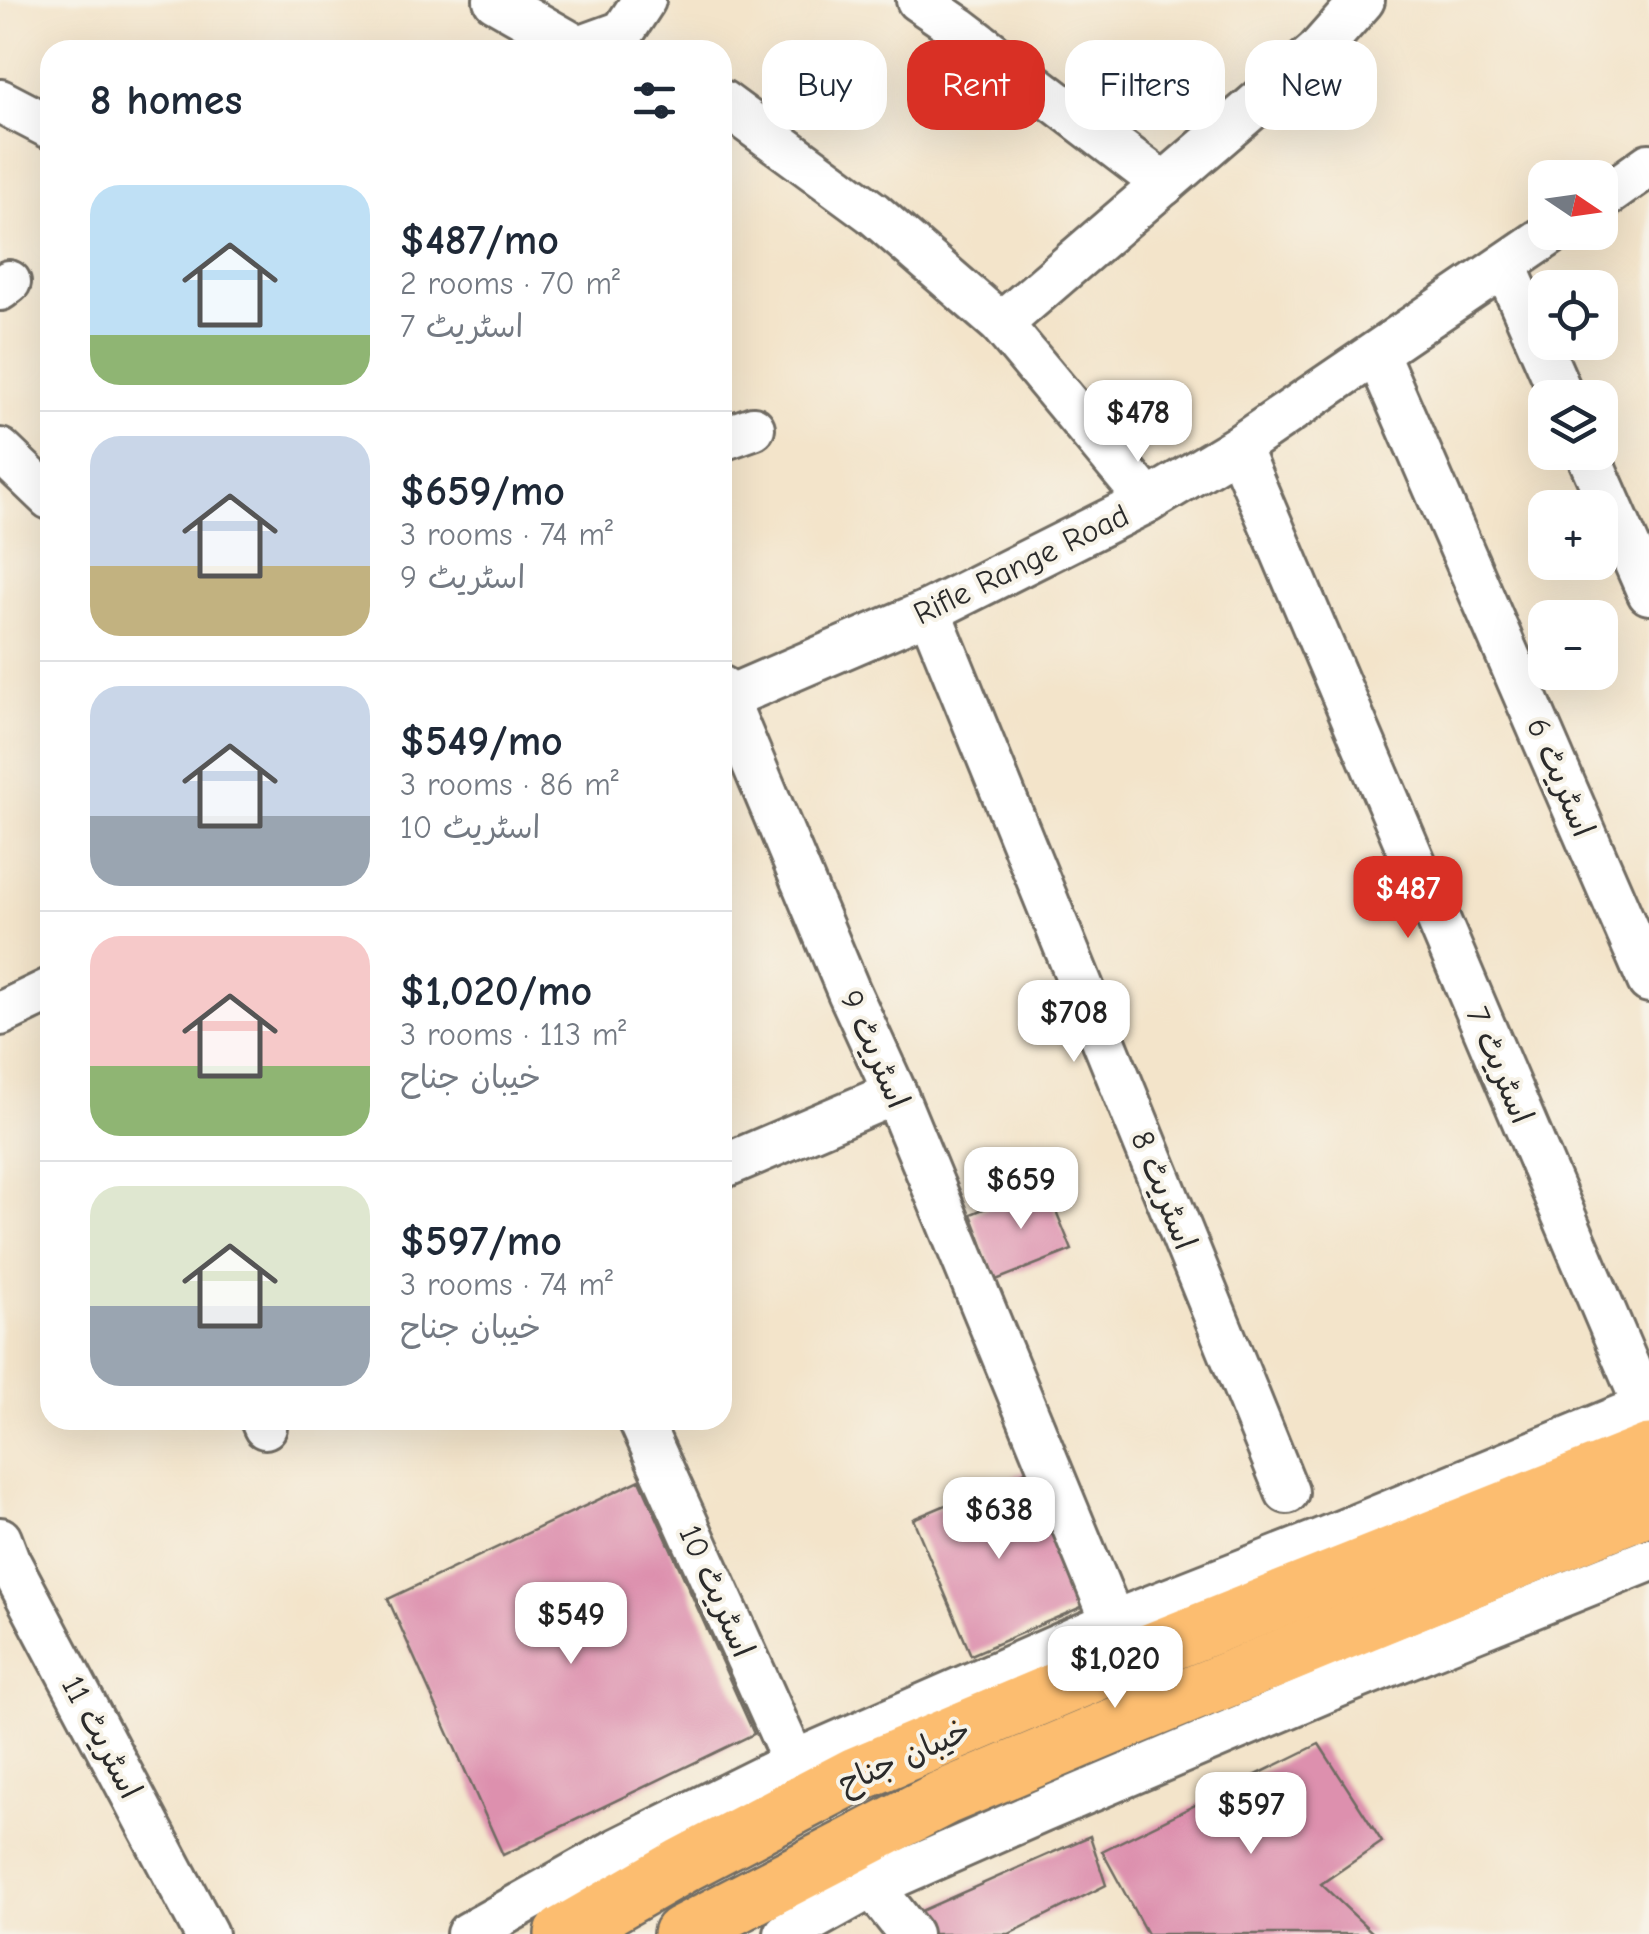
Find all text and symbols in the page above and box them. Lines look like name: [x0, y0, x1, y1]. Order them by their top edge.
chip: Buy: [762, 40, 887, 130]
chip: Rent: [907, 40, 1045, 130]
chip: Filters: [1065, 40, 1225, 130]
chip: New: [1245, 40, 1377, 130]
icon: filters: [627, 73, 682, 128]
text: 8 homes: [90, 76, 242, 125]
north arrow: [1528, 160, 1618, 250]
map controls: [1528, 160, 1618, 690]
text: $487/mo: [400, 216, 559, 265]
icon: home: [170, 225, 290, 345]
text: 2 rooms · 70 m²: [400, 265, 620, 302]
button: locate: [1528, 270, 1618, 360]
text: اسٹریٹ 7: [400, 308, 523, 345]
pin: $478: [1079, 380, 1197, 465]
button: layers: [1528, 380, 1618, 470]
text: $478: [1106, 394, 1170, 431]
text: $659/mo: [400, 467, 565, 516]
icon: home: [170, 476, 290, 596]
button: +: [1528, 490, 1618, 580]
street label: Rifle Range Road: [908, 496, 1135, 633]
text: 3 rooms · 74 m²: [400, 516, 613, 553]
text: اسٹریٹ 9: [400, 559, 525, 596]
button: −: [1528, 600, 1618, 690]
street label: اسٹریٹ 6: [1519, 712, 1602, 842]
text: $549/mo: [400, 717, 563, 766]
icon: home: [170, 726, 290, 846]
text: 3 rooms · 86 m²: [400, 766, 619, 803]
text: اسٹریٹ 10: [400, 809, 541, 846]
pin: $487: [1349, 856, 1467, 941]
text: $487: [1375, 870, 1441, 907]
text: $1,020/mo: [400, 967, 592, 1016]
icon: home: [170, 976, 290, 1096]
pin: $708: [1015, 980, 1133, 1065]
street label: اسٹریٹ 9: [832, 984, 917, 1114]
text: $708: [1040, 994, 1108, 1031]
street label: اسٹریٹ 7: [1458, 1001, 1541, 1129]
text: 3 rooms · 113 m²: [400, 1016, 626, 1053]
text: خیبان جناح: [400, 1059, 541, 1096]
street label: اسٹریٹ 8: [1123, 1125, 1204, 1255]
pin: $659: [962, 1147, 1080, 1232]
text: $659: [986, 1161, 1056, 1198]
text: $597/mo: [400, 1217, 562, 1266]
icon: home: [170, 1226, 290, 1346]
text: 3 rooms · 74 m²: [400, 1266, 613, 1303]
text: خیبان جناح: [400, 1309, 541, 1346]
pin: $638: [940, 1477, 1058, 1562]
text: $638: [965, 1491, 1033, 1528]
street label: اسٹریٹ 10: [671, 1520, 762, 1663]
pin: $549: [512, 1582, 630, 1667]
text: $549: [537, 1596, 605, 1633]
pin: $1,020: [1034, 1626, 1196, 1711]
text: $1,020: [1070, 1640, 1160, 1677]
street label: اسٹریٹ 11: [54, 1670, 149, 1805]
street label: خیبان جناح: [832, 1711, 977, 1805]
pin: $597: [1192, 1772, 1310, 1857]
text: $597: [1217, 1786, 1285, 1823]

